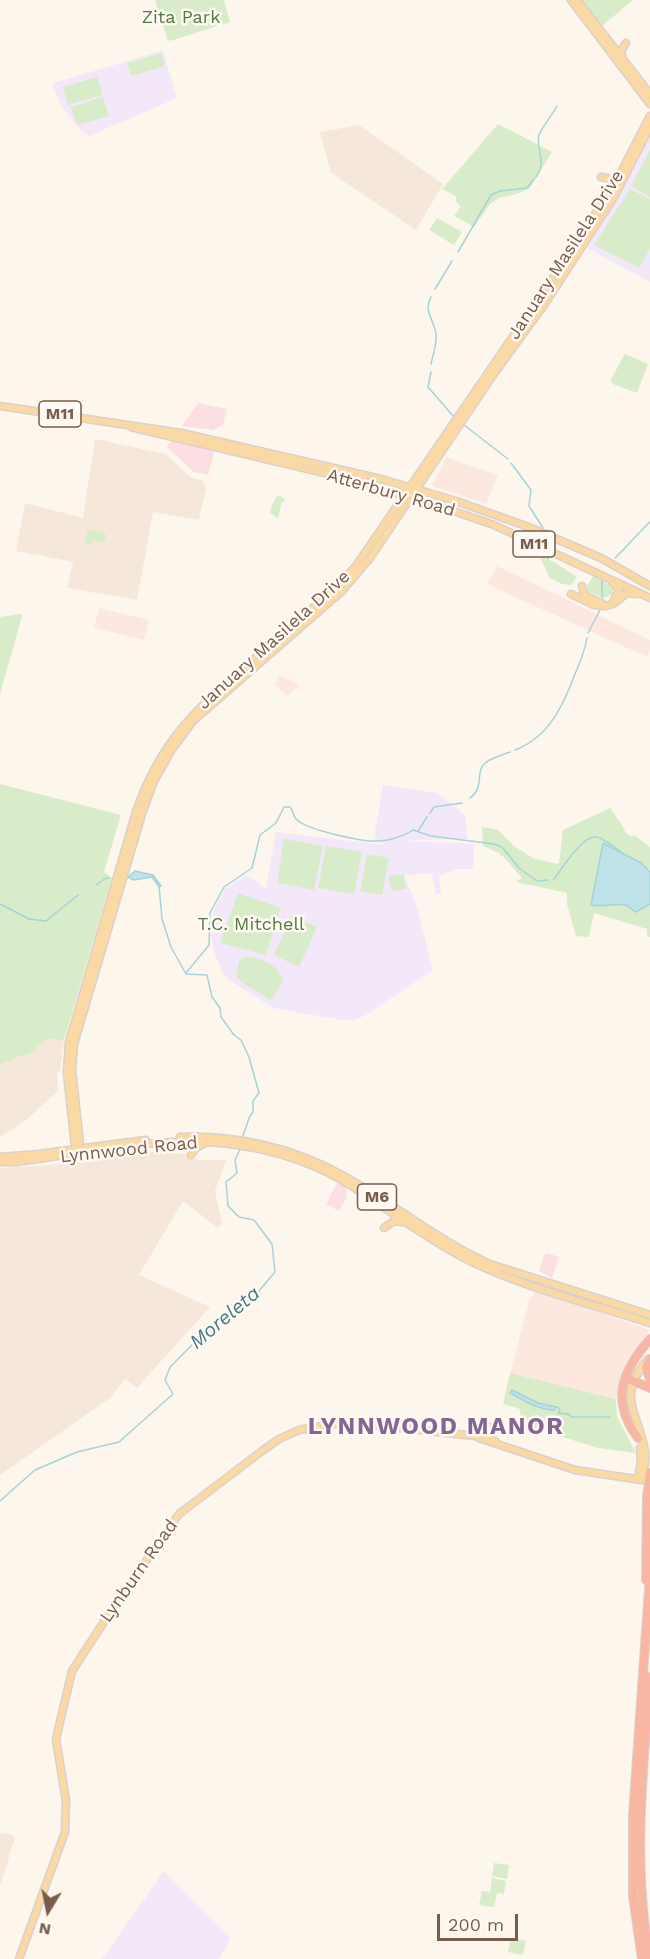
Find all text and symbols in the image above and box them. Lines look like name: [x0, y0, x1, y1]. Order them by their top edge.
park label: Zita Park: [142, 7, 220, 29]
street label: January Masilela Drive: [503, 166, 629, 344]
road number: M11: [39, 401, 81, 427]
street label: Atterbury Road: [325, 464, 457, 522]
road number: M11: [513, 531, 555, 557]
street label: January Masilela Drive: [193, 566, 355, 714]
park label: T.C. Mitchell: [198, 914, 304, 936]
street label: Lynnwood Road: [59, 1132, 199, 1168]
road number: M6: [358, 1184, 397, 1210]
water label: Moreleta: [185, 1282, 265, 1354]
district label: LYNNWOOD MANOR: [308, 1413, 564, 1441]
street label: Lynburn Road: [96, 1515, 182, 1627]
north arrow: [18, 1881, 78, 1941]
scale bar: [440, 1902, 521, 1940]
text: 200 m: [448, 1914, 504, 1935]
text: N: [37, 1919, 52, 1940]

